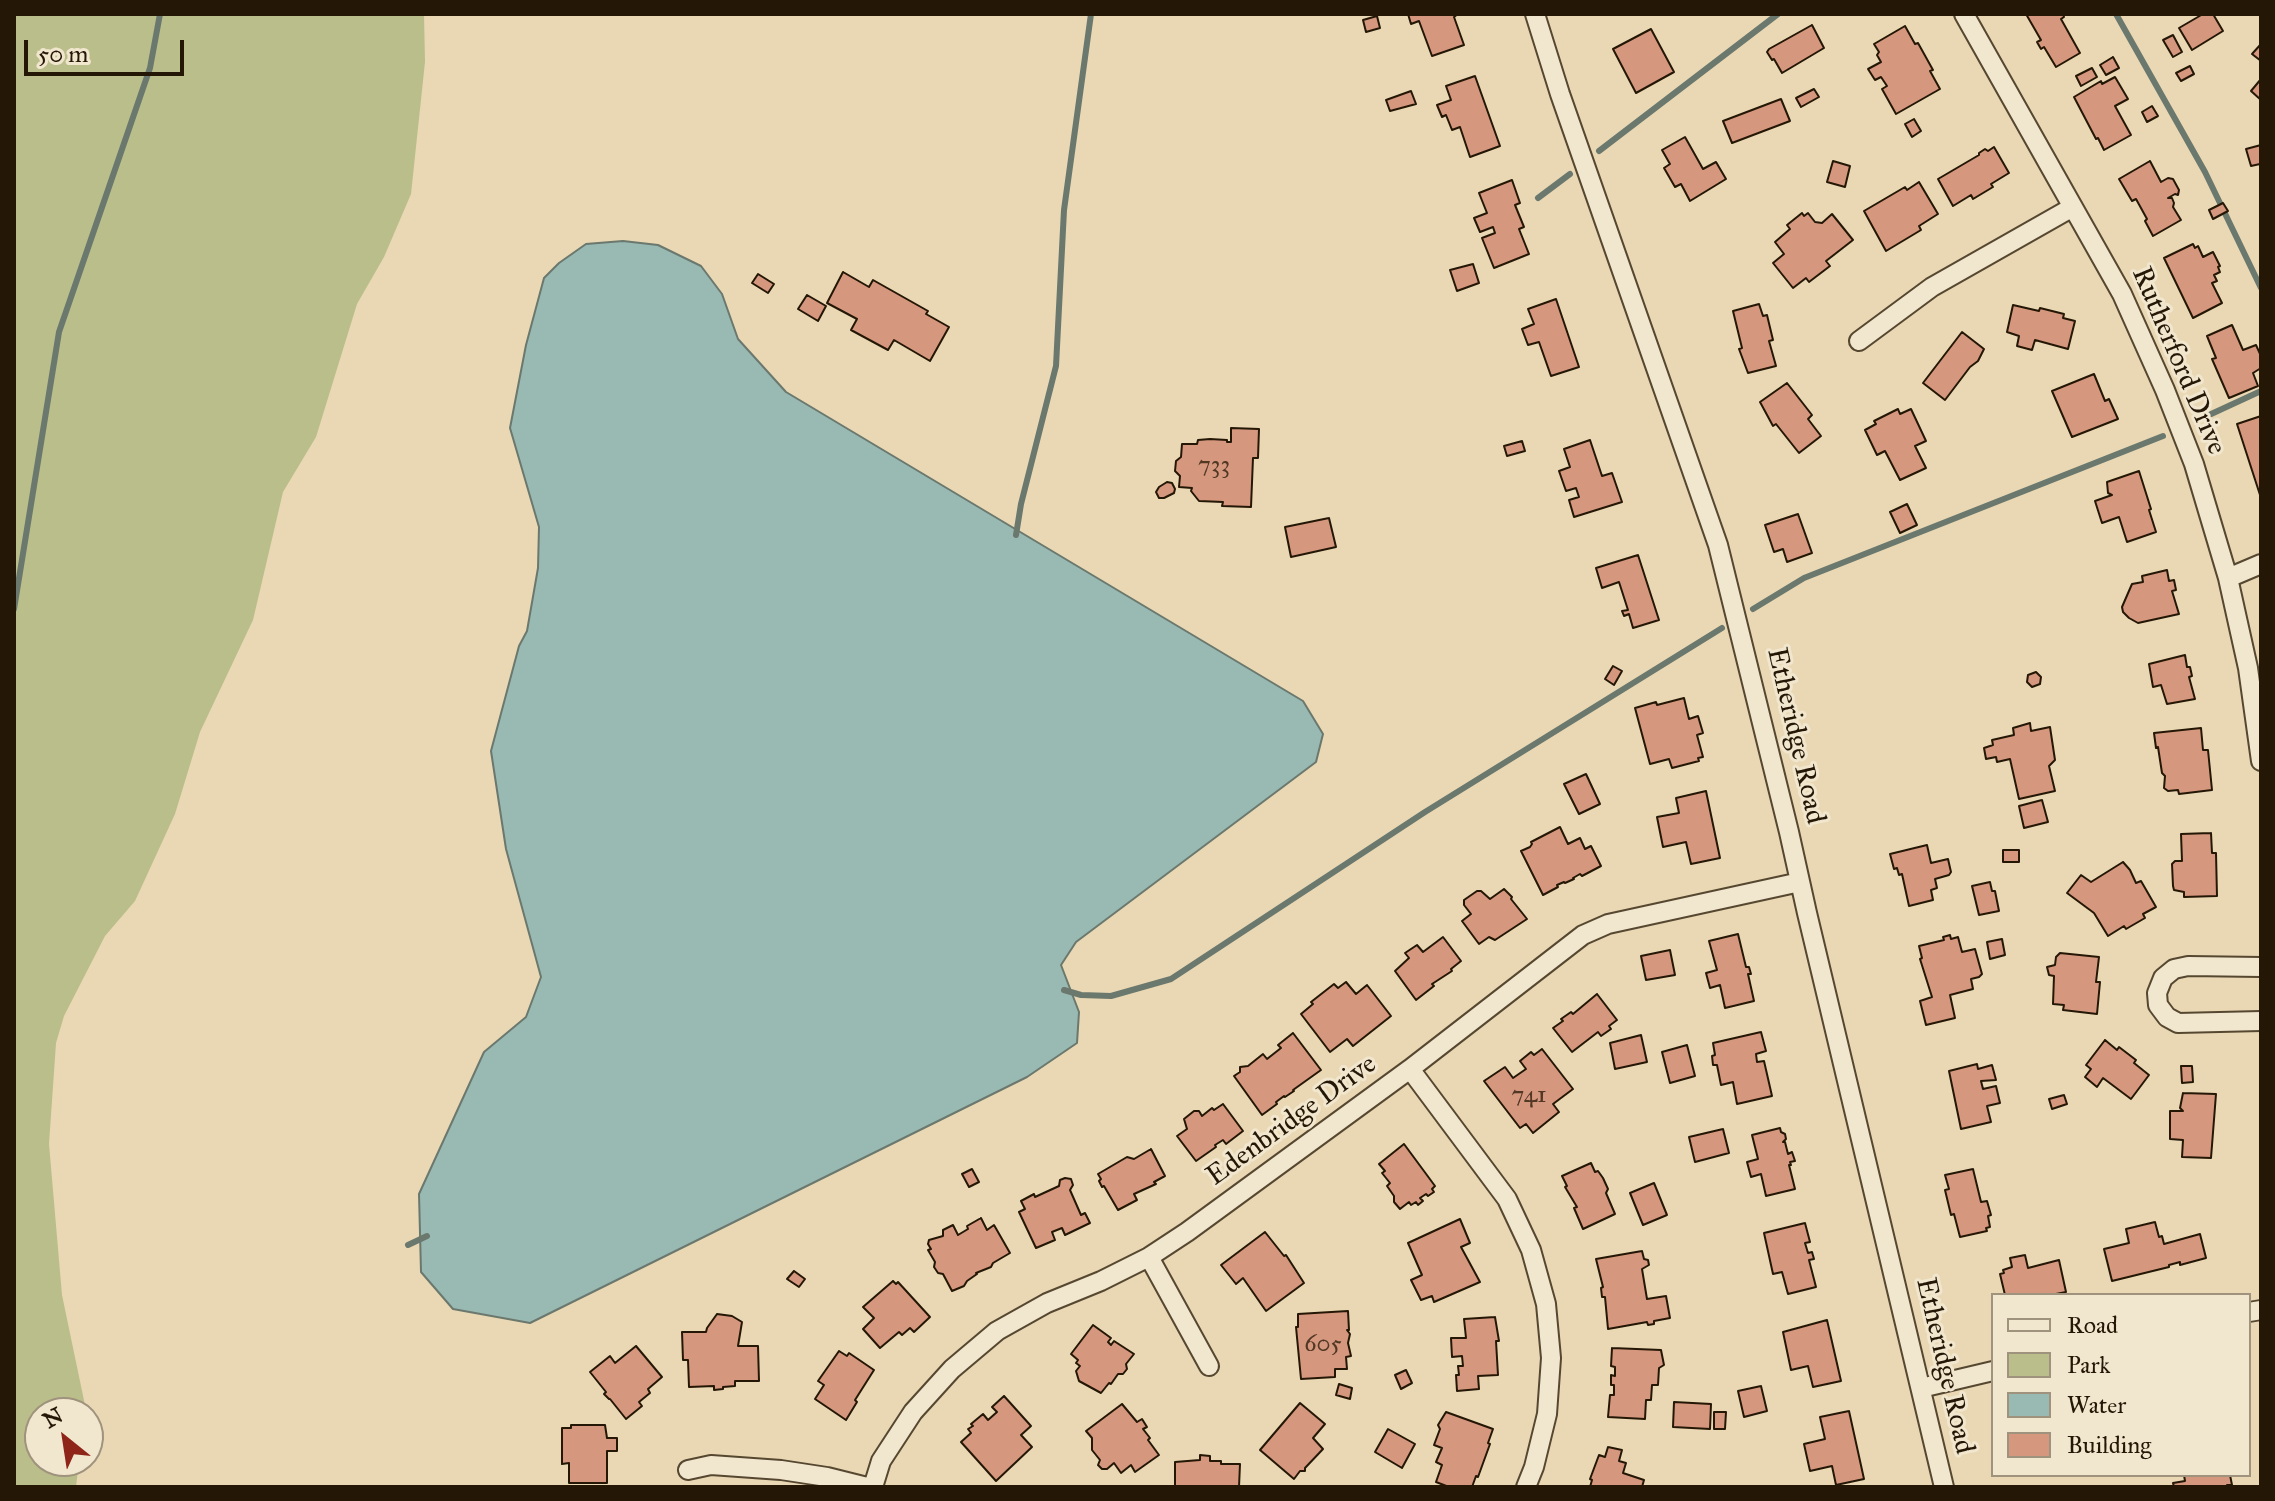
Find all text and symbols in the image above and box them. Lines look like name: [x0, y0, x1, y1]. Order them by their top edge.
scale bar: [28, 24, 188, 74]
text: 50 m: [38, 39, 88, 69]
street label: Rutherford Drive: [2123, 262, 2233, 460]
house number: 733: [1198, 452, 1230, 480]
street label: Etheridge Road: [1758, 645, 1832, 827]
street label: Edenbridge Drive: [1200, 1048, 1384, 1194]
house number: 741: [1511, 1082, 1547, 1110]
street label: Etheridge Road: [1907, 1275, 1981, 1457]
legend: [1991, 1293, 2251, 1477]
text: Road: [2067, 1310, 2118, 1340]
house number: 605: [1304, 1331, 1342, 1359]
text: Park: [2067, 1350, 2110, 1380]
text: Water: [2067, 1390, 2126, 1420]
north arrow: [24, 1397, 104, 1477]
text: N: [38, 1401, 68, 1434]
text: Building: [2067, 1430, 2152, 1460]

